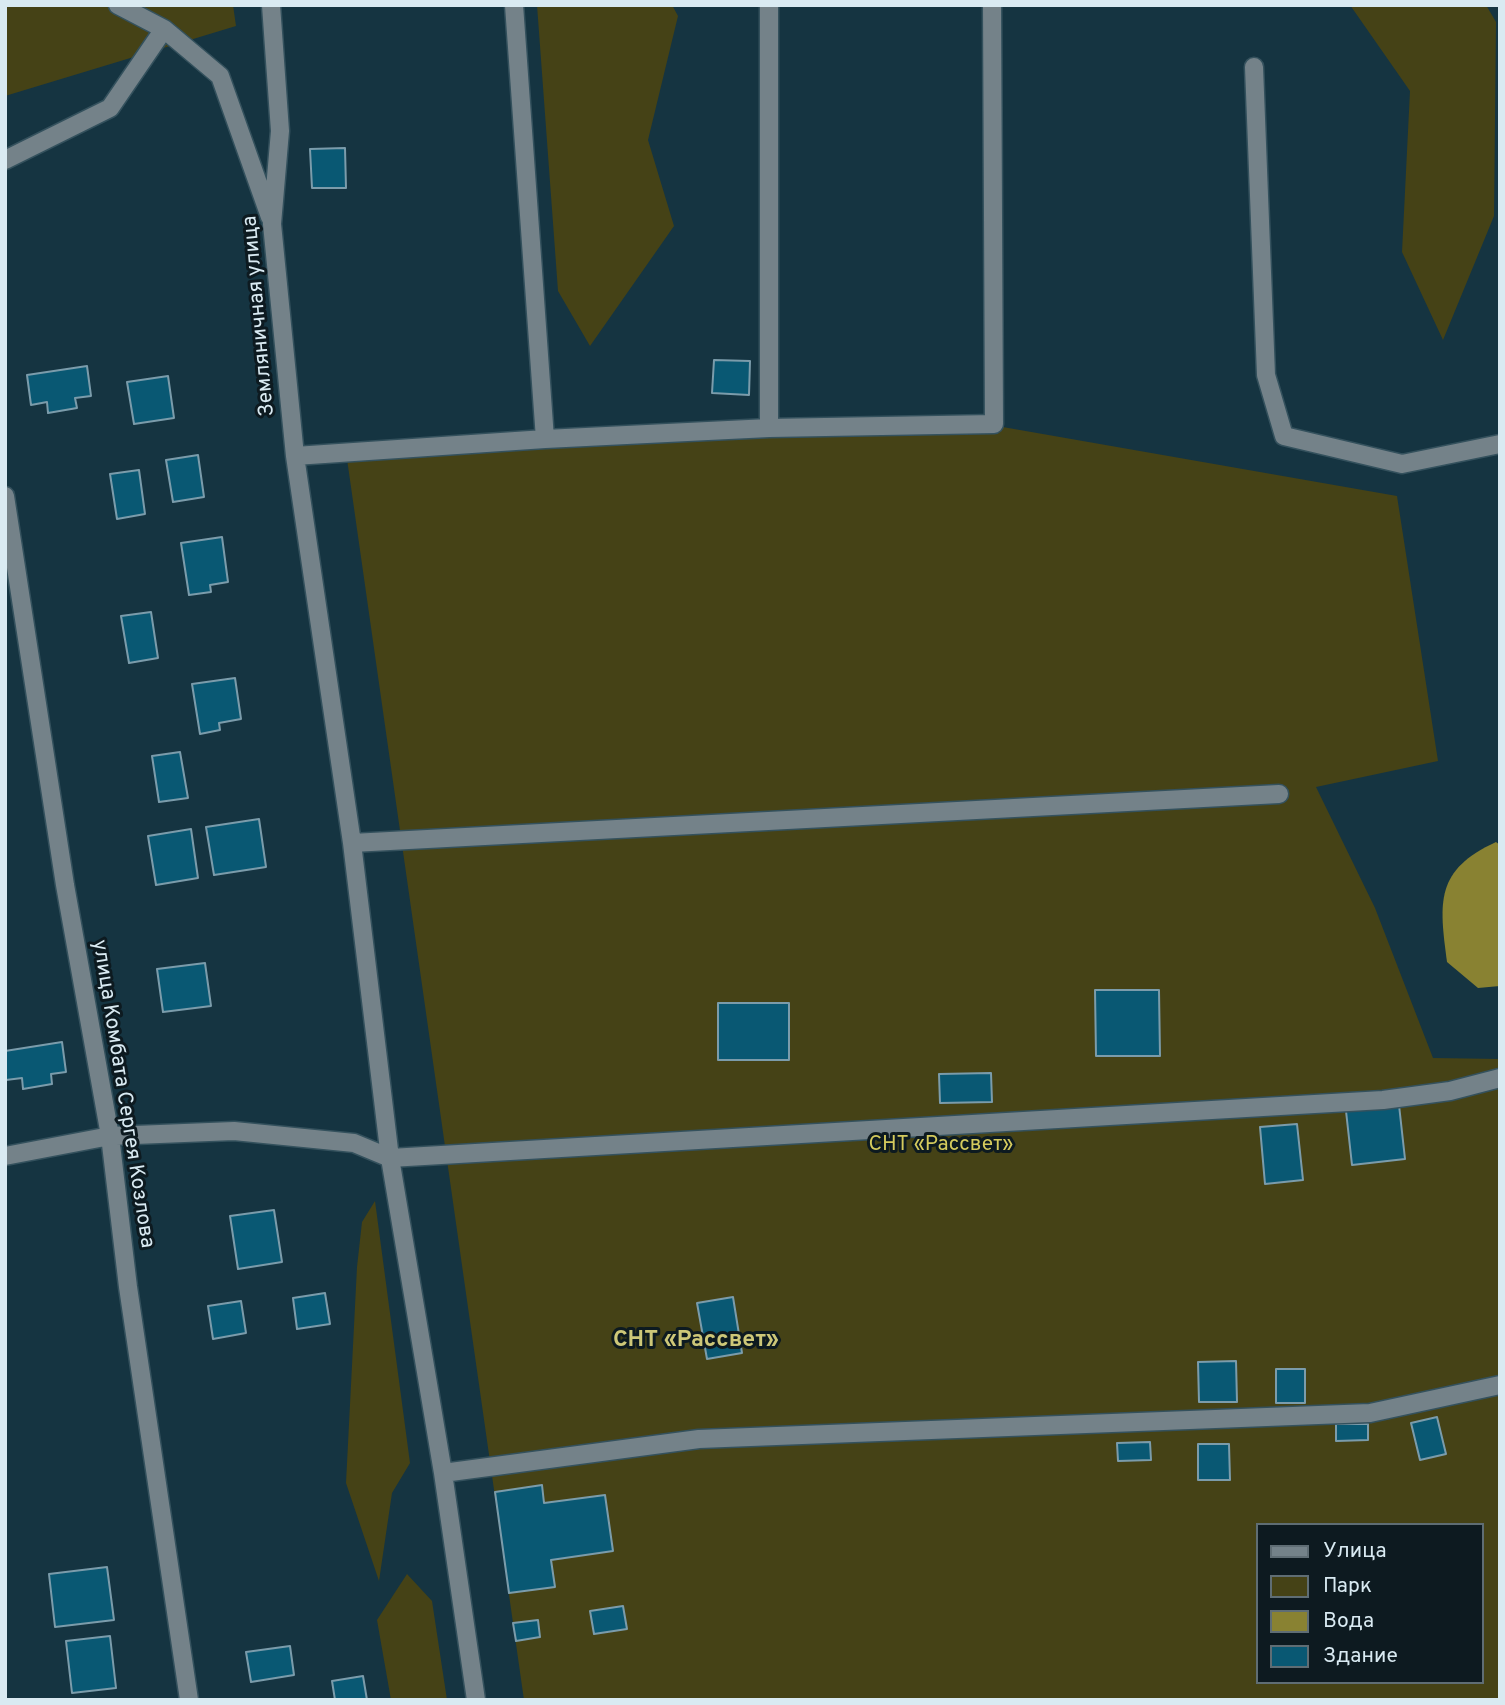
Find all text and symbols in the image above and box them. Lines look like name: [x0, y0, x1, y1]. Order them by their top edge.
street label: Земляничная улица: [239, 214, 281, 418]
street label: улица Комбата Сергея Козлова: [85, 938, 159, 1250]
park label: СНТ «Рассвет»: [869, 1133, 1013, 1159]
district label: СНТ «Рассвет»: [613, 1327, 779, 1355]
legend: [1256, 1523, 1484, 1684]
text: Улица: [1323, 1538, 1387, 1565]
text: Парк: [1323, 1573, 1372, 1600]
text: Вода: [1323, 1608, 1374, 1635]
text: Здание: [1323, 1643, 1398, 1670]

